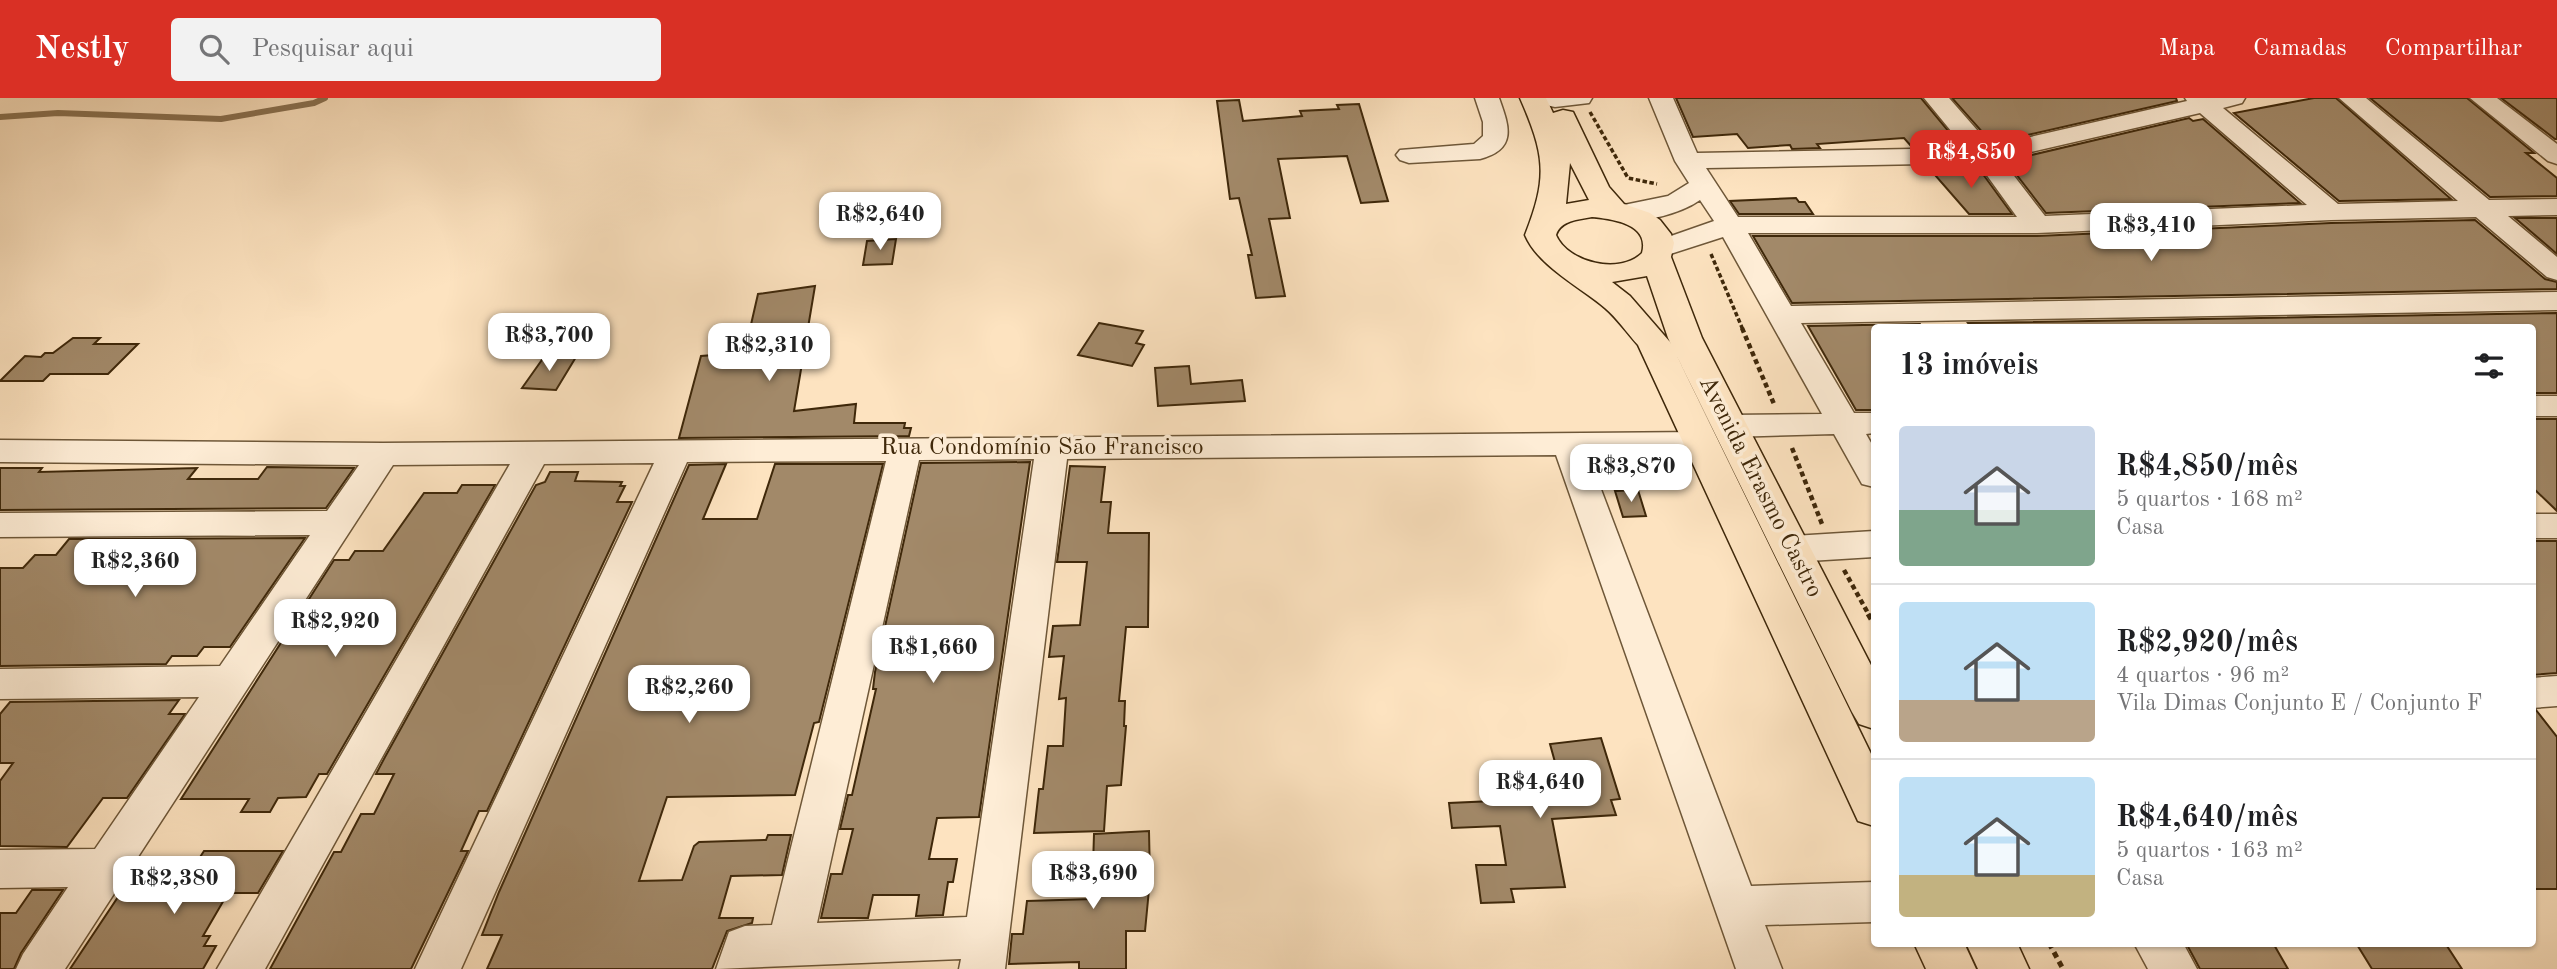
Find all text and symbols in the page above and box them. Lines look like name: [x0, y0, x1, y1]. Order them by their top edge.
search box: [171, 18, 661, 81]
icon: search: [195, 30, 233, 68]
text: Nestly: [35, 33, 129, 66]
text: Pesquisar aqui: [251, 36, 414, 62]
text: Mapa: [2159, 37, 2215, 61]
text: Camadas: [2253, 37, 2347, 61]
text: Compartilhar: [2385, 37, 2522, 61]
pin: R$4,850: [1906, 130, 2036, 190]
text: R$4,850: [1926, 141, 2016, 164]
pin: R$2,640: [815, 192, 945, 252]
text: R$2,640: [835, 203, 925, 226]
pin: R$3,410: [2086, 204, 2216, 263]
text: R$3,410: [2106, 214, 2196, 237]
pin: R$3,700: [484, 314, 614, 373]
text: R$3,700: [504, 324, 594, 347]
pin: R$2,310: [704, 324, 834, 383]
text: R$2,310: [724, 334, 814, 357]
icon: filters: [2470, 347, 2508, 385]
text: 13 imóveis: [1899, 351, 2038, 381]
street label: Avenida Erasmo Castro: [1694, 372, 1826, 602]
street label: Rua Condomínio São Francisco: [880, 436, 1204, 460]
pin: R$3,870: [1566, 444, 1696, 504]
text: R$4,850/mês: [2116, 452, 2298, 482]
icon: home: [1955, 454, 2039, 538]
text: R$3,870: [1586, 455, 1676, 478]
text: 5 quartos · 168 m²: [2116, 488, 2303, 511]
text: Casa: [2116, 516, 2164, 539]
pin: R$2,360: [70, 540, 200, 599]
text: R$2,360: [90, 550, 180, 573]
pin: R$2,920: [270, 600, 400, 659]
text: R$2,920: [290, 610, 380, 633]
pin: R$1,660: [868, 626, 998, 685]
text: R$2,920/mês: [2116, 628, 2298, 658]
icon: home: [1955, 630, 2039, 714]
text: R$1,660: [888, 636, 978, 659]
text: 4 quartos · 96 m²: [2116, 664, 2289, 687]
pin: R$2,260: [624, 666, 754, 725]
text: R$2,260: [644, 676, 734, 699]
text: Vila Dimas Conjunto E / Conjunto F: [2116, 692, 2482, 715]
pin: R$4,640: [1475, 760, 1605, 820]
text: R$4,640: [1495, 771, 1585, 794]
text: R$4,640/mês: [2116, 803, 2298, 833]
icon: home: [1955, 805, 2039, 889]
text: 5 quartos · 163 m²: [2116, 839, 2303, 862]
pin: R$3,690: [1028, 852, 1158, 911]
pin: R$2,380: [109, 856, 239, 916]
text: R$3,690: [1048, 862, 1138, 885]
text: R$2,380: [129, 867, 219, 890]
text: Casa: [2116, 867, 2164, 890]

